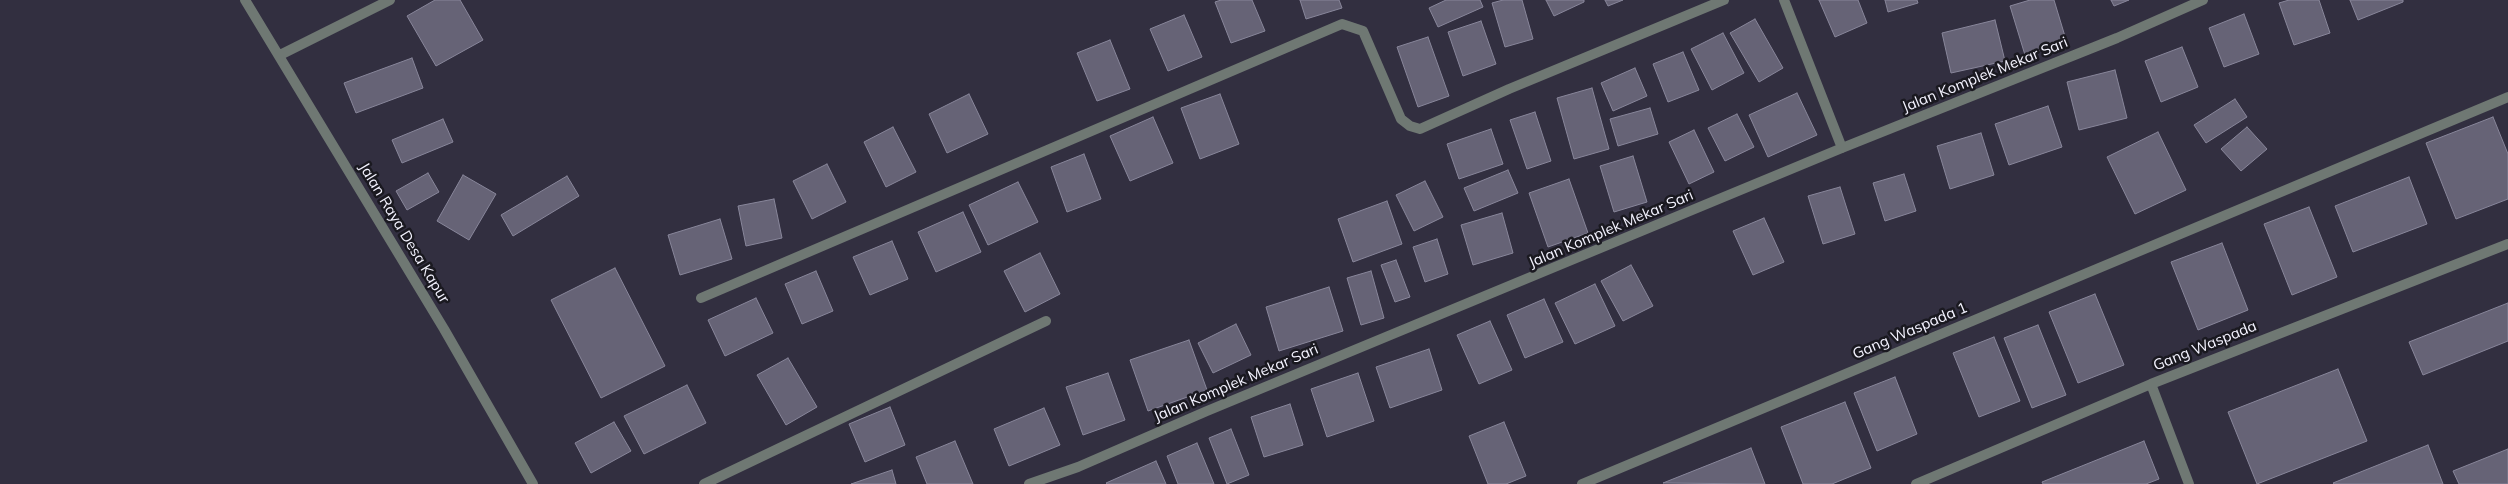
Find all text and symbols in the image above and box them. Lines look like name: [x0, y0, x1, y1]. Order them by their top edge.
street label: Jalan Komplek Mekar Sari: [1900, 33, 2070, 117]
street label: Jalan Raya Desa Kapur: [355, 160, 453, 306]
street label: Jalan Komplek Mekar Sari: [1526, 186, 1696, 272]
street label: Gang Waspada 1: [1850, 299, 1970, 363]
street label: Gang Waspada: [2151, 317, 2259, 375]
street label: Jalan Komplek Mekar Sari: [1151, 340, 1321, 426]

